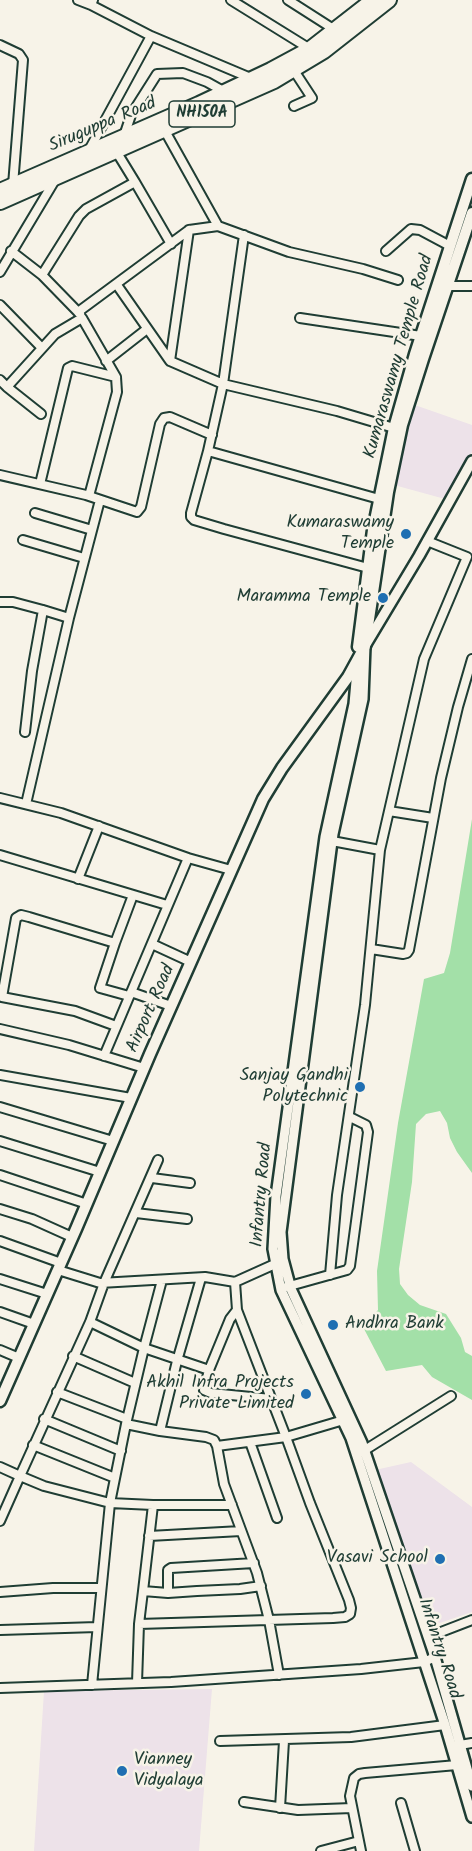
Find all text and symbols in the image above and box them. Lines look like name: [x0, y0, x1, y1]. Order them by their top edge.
street label: Siruguppa Road: [46, 94, 160, 158]
road number: NH150A: [169, 101, 235, 127]
street label: Kumaraswamy Temple Road: [361, 253, 439, 461]
place label: Kumaraswamy Temple: [287, 513, 394, 556]
marker: Kumaraswamy Temple: [399, 527, 413, 541]
place label: Maramma Temple: [236, 587, 371, 609]
marker: Maramma Temple: [376, 591, 390, 605]
street label: Airport Road: [123, 962, 181, 1056]
place label: Sanjay Gandhi Polytechnic: [240, 1066, 348, 1108]
marker: Sanjay Gandhi Polytechnic: [353, 1080, 367, 1094]
street label: Infantry Road: [248, 1142, 278, 1248]
place label: Andhra Bank: [345, 1314, 444, 1336]
marker: Andhra Bank: [326, 1318, 340, 1332]
place label: Akhil Infra Projects Private Limited: [146, 1373, 294, 1416]
marker: Akhil Infra Projects Private Limited: [299, 1387, 313, 1401]
place label: Vasavi School: [327, 1548, 428, 1570]
marker: Vasavi School: [433, 1552, 447, 1566]
street label: Infantry Road: [412, 1596, 464, 1702]
place label: Vianney Vidyalaya: [134, 1750, 203, 1792]
marker: Vianney Vidyalaya: [115, 1764, 129, 1778]

